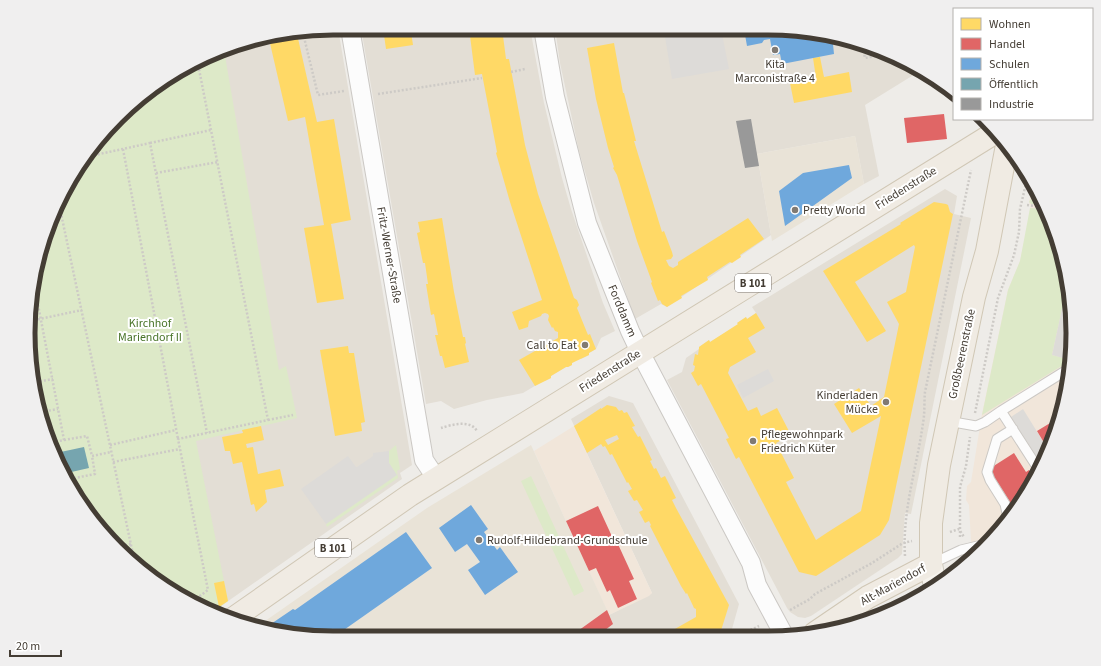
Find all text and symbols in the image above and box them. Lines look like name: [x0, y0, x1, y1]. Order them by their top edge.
legend: [953, 8, 1093, 120]
text: Wohnen: [989, 16, 1031, 33]
text: Handel: [989, 36, 1025, 53]
marker: Kita Marconistraße 4: [770, 45, 780, 55]
place label: Kita Marconistraße 4: [735, 56, 815, 87]
text: Schulen: [989, 56, 1030, 73]
text: Öffentlich: [989, 76, 1038, 93]
text: Industrie: [989, 96, 1034, 113]
street label: Friedenstraße: [872, 162, 940, 214]
place label: Pretty World: [803, 202, 865, 219]
street label: Fritz-Werner-Straße: [372, 205, 406, 305]
marker: Pretty World: [790, 205, 800, 215]
road number: B 101: [735, 274, 771, 292]
street label: Forddamm: [603, 282, 641, 340]
street label: Großbeerenstraße: [944, 307, 980, 401]
park label: Kirchhof Mariendorf II: [118, 315, 182, 346]
place label: Call to Eat: [527, 337, 577, 354]
marker: Call to Eat: [580, 340, 590, 350]
street label: Friedenstraße: [576, 345, 644, 397]
place label: Kinderladen Mücke: [816, 387, 878, 418]
marker: Kinderladen Mücke: [881, 397, 891, 407]
place label: Pflegewohnpark Friedrich Küter: [761, 426, 843, 457]
marker: Pflegewohnpark Friedrich Küter: [748, 436, 758, 446]
place label: Rudolf-Hildebrand-Grundschule: [487, 532, 648, 549]
marker: Rudolf-Hildebrand-Grundschule: [474, 535, 484, 545]
road number: B 101: [315, 539, 351, 557]
street label: Alt-Mariendorf: [857, 560, 929, 610]
scale bar: [10, 632, 61, 658]
text: 20 m: [16, 638, 40, 655]

